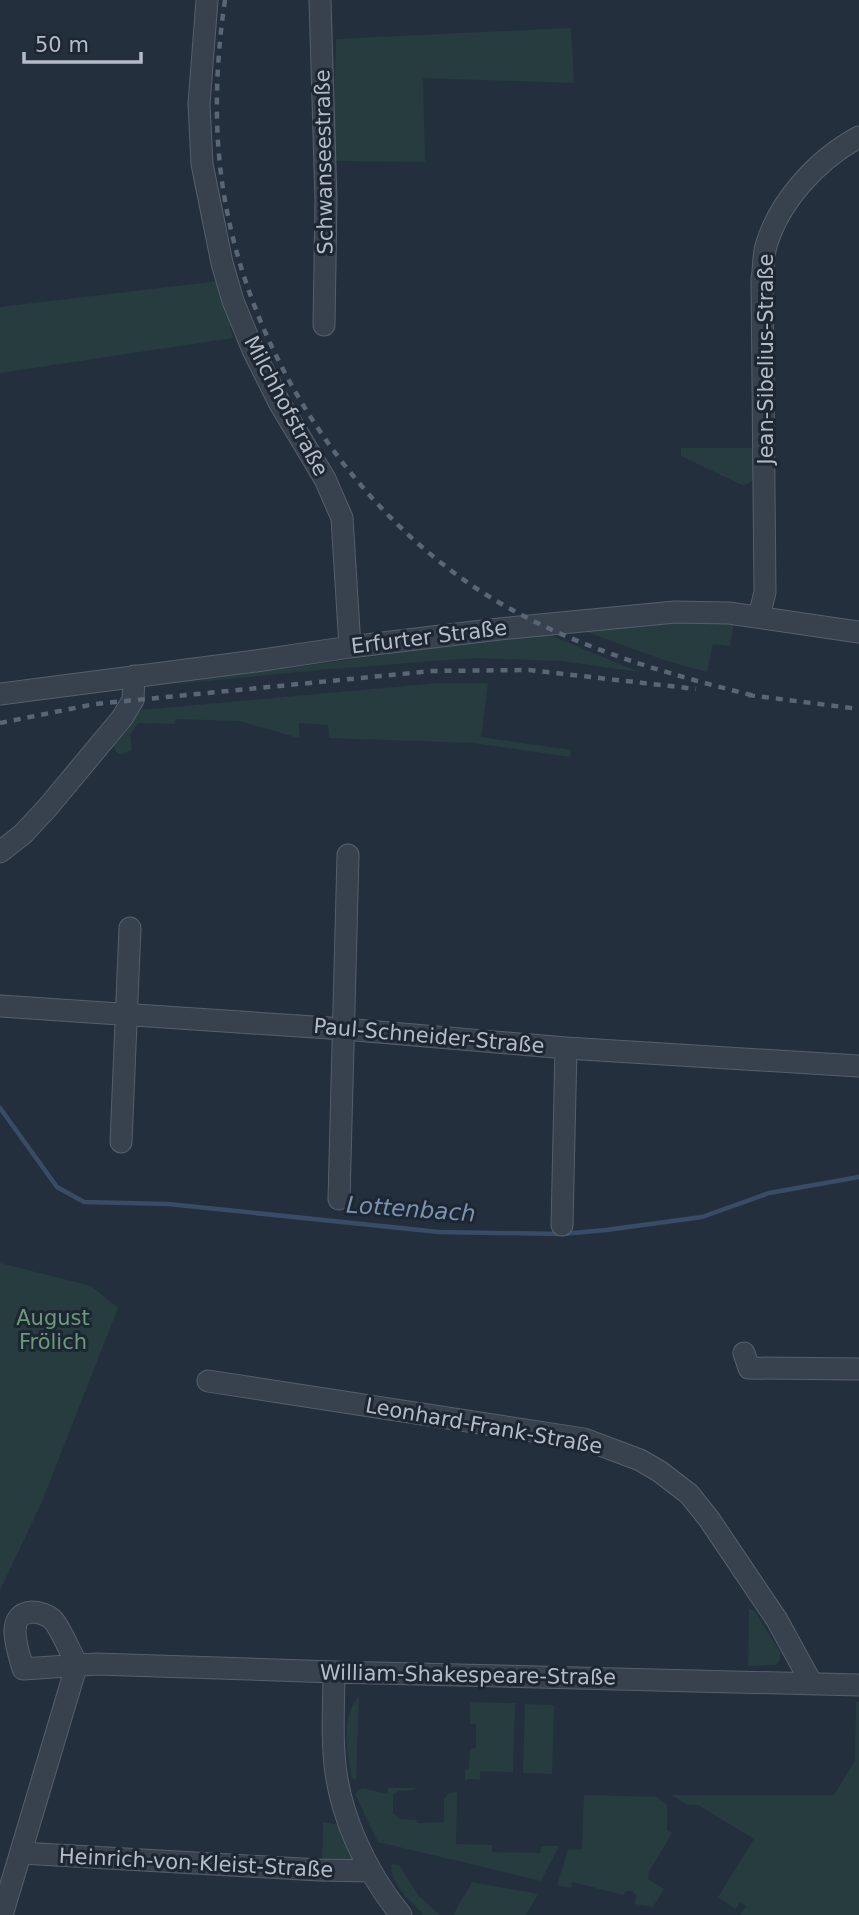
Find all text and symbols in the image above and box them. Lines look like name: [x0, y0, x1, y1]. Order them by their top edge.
scale bar: [24, 21, 142, 65]
text: 50 m: [35, 33, 89, 57]
street label: Schwanseestraße: [310, 69, 338, 255]
street label: Jean-Sibelius-Straße: [754, 254, 778, 467]
street label: Milchhofstraße: [239, 332, 333, 480]
street label: Erfurter Straße: [350, 616, 508, 658]
street label: Paul-Schneider-Straße: [312, 1014, 546, 1058]
water label: Lottenbach: [345, 1192, 477, 1226]
park label: August Frölich: [16, 1306, 90, 1354]
street label: Leonhard-Frank-Straße: [364, 1393, 604, 1459]
street label: William-Shakespeare-Straße: [320, 1660, 616, 1690]
street label: Heinrich-von-Kleist-Straße: [58, 1844, 334, 1882]

